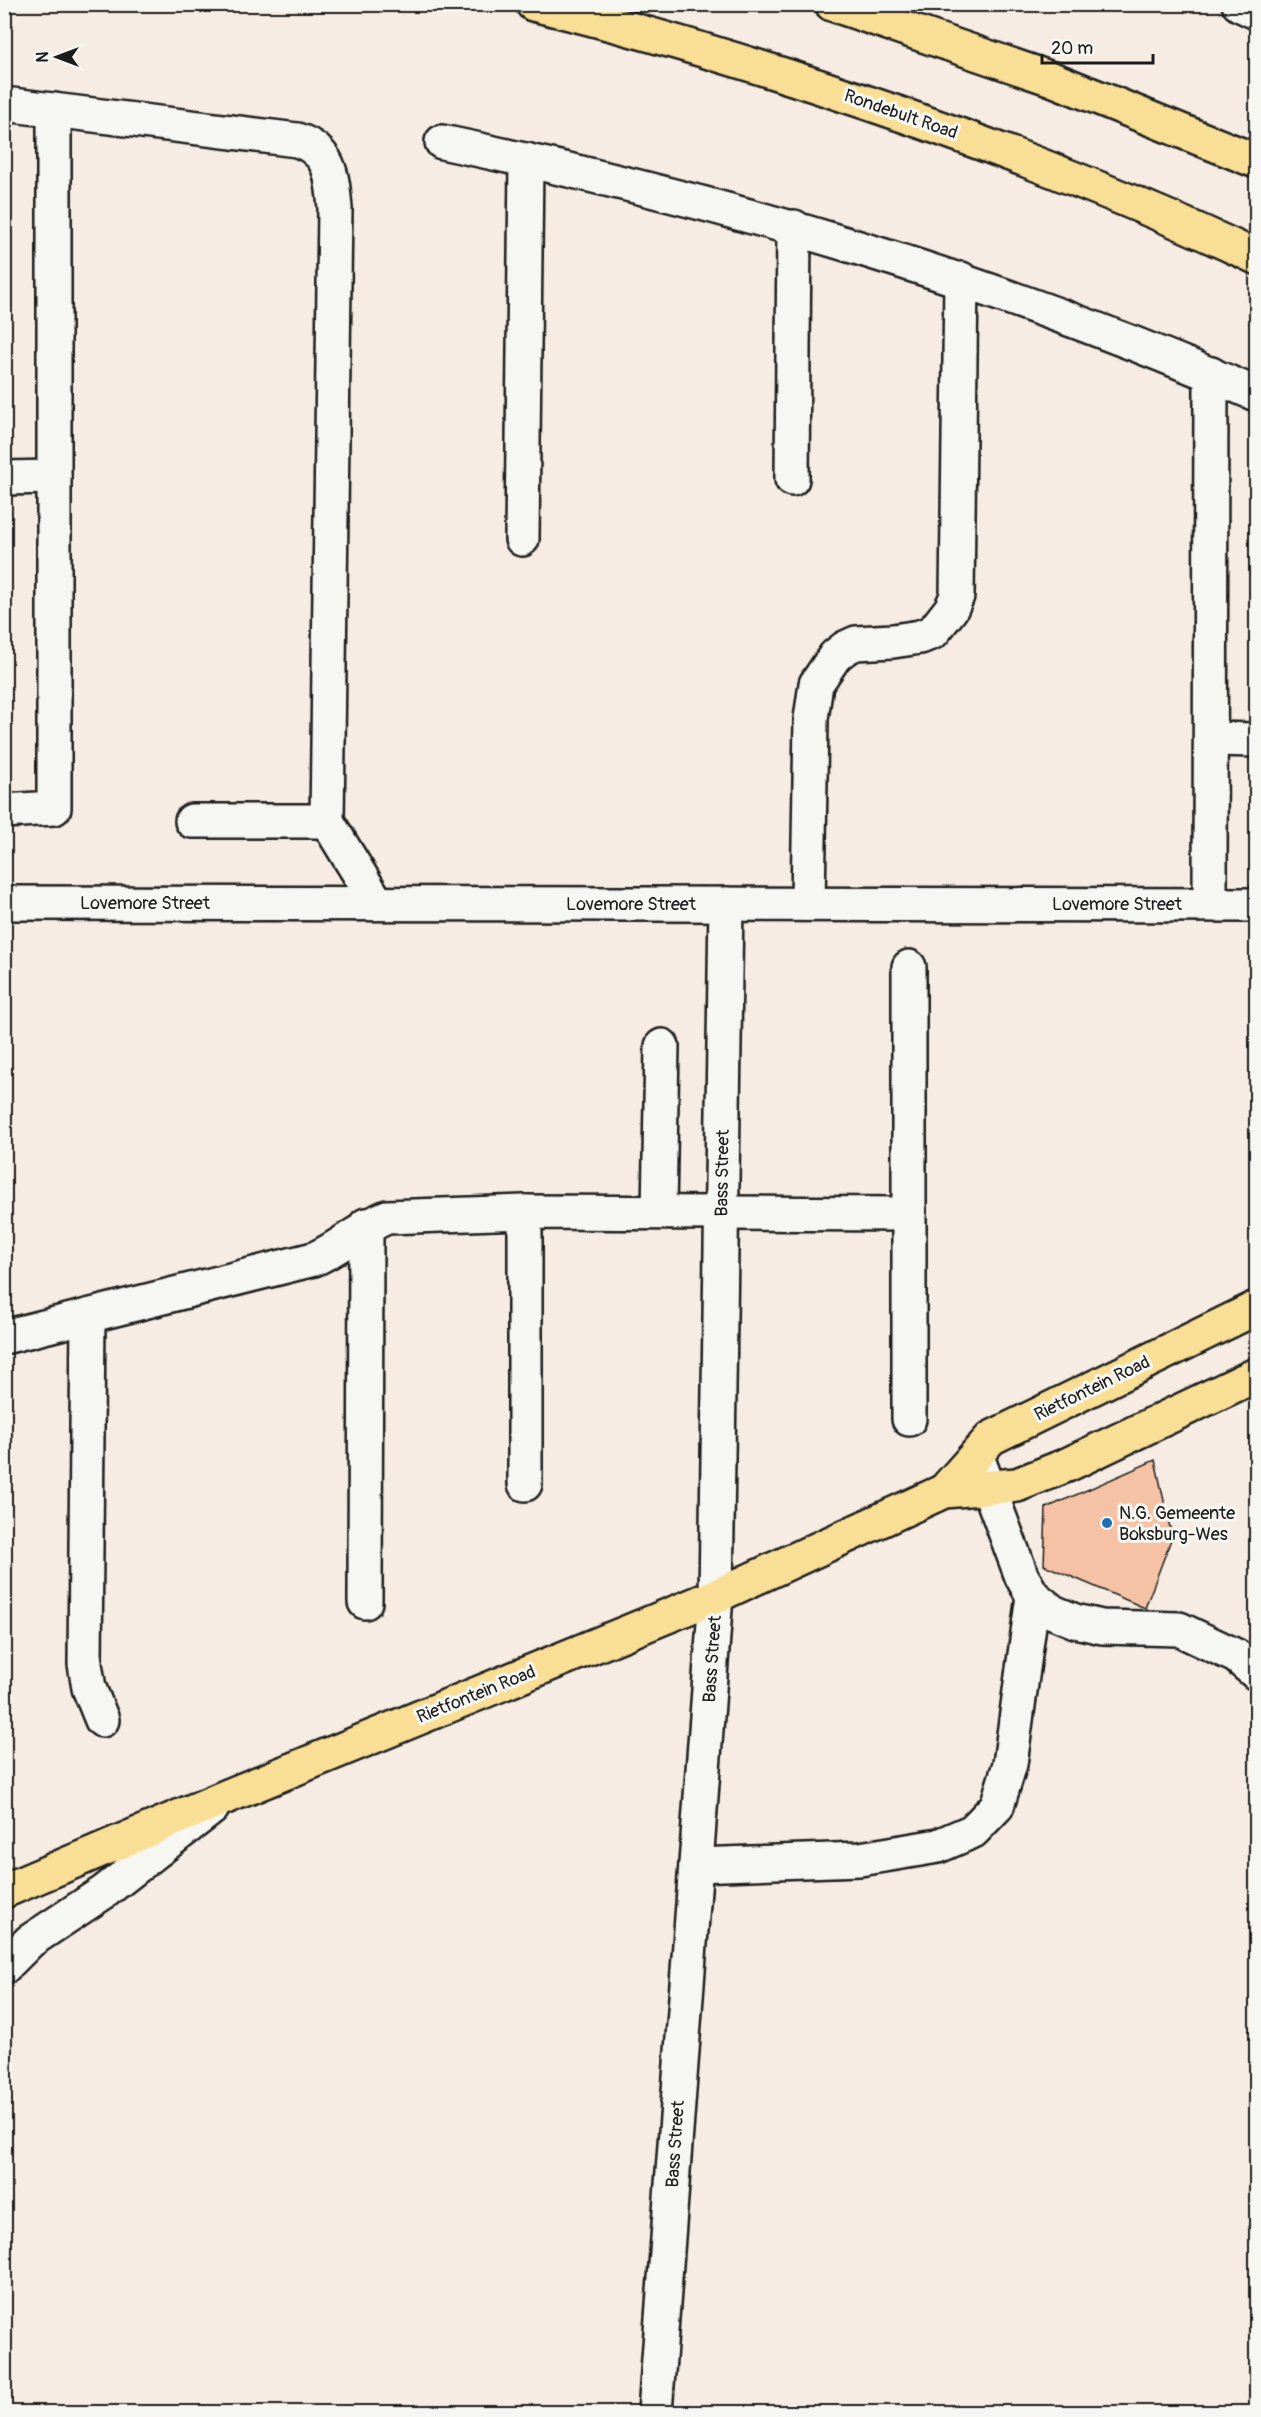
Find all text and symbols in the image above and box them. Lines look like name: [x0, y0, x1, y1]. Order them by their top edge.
north arrow: [27, 27, 87, 87]
scale bar: [1042, 27, 1153, 65]
text: 20 m: [1051, 37, 1093, 60]
text: N: [33, 51, 53, 62]
street label: Rondebult Road: [841, 84, 961, 145]
street label: Lovemore Street: [80, 892, 211, 915]
street label: Lovemore Street: [566, 893, 697, 916]
street label: Lovemore Street: [1052, 893, 1183, 916]
street label: Bass Street: [710, 1128, 735, 1217]
street label: Rietfontein Road: [1031, 1350, 1154, 1426]
place label: N.G. Gemeente Boksburg-Wes: [1119, 1502, 1235, 1546]
marker: N.G. Gemeente Boksburg-Wes: [1100, 1516, 1114, 1530]
street label: Bass Street: [698, 1614, 727, 1703]
street label: Rietfontein Road: [413, 1660, 539, 1729]
street label: Bass Street: [661, 2099, 690, 2188]

